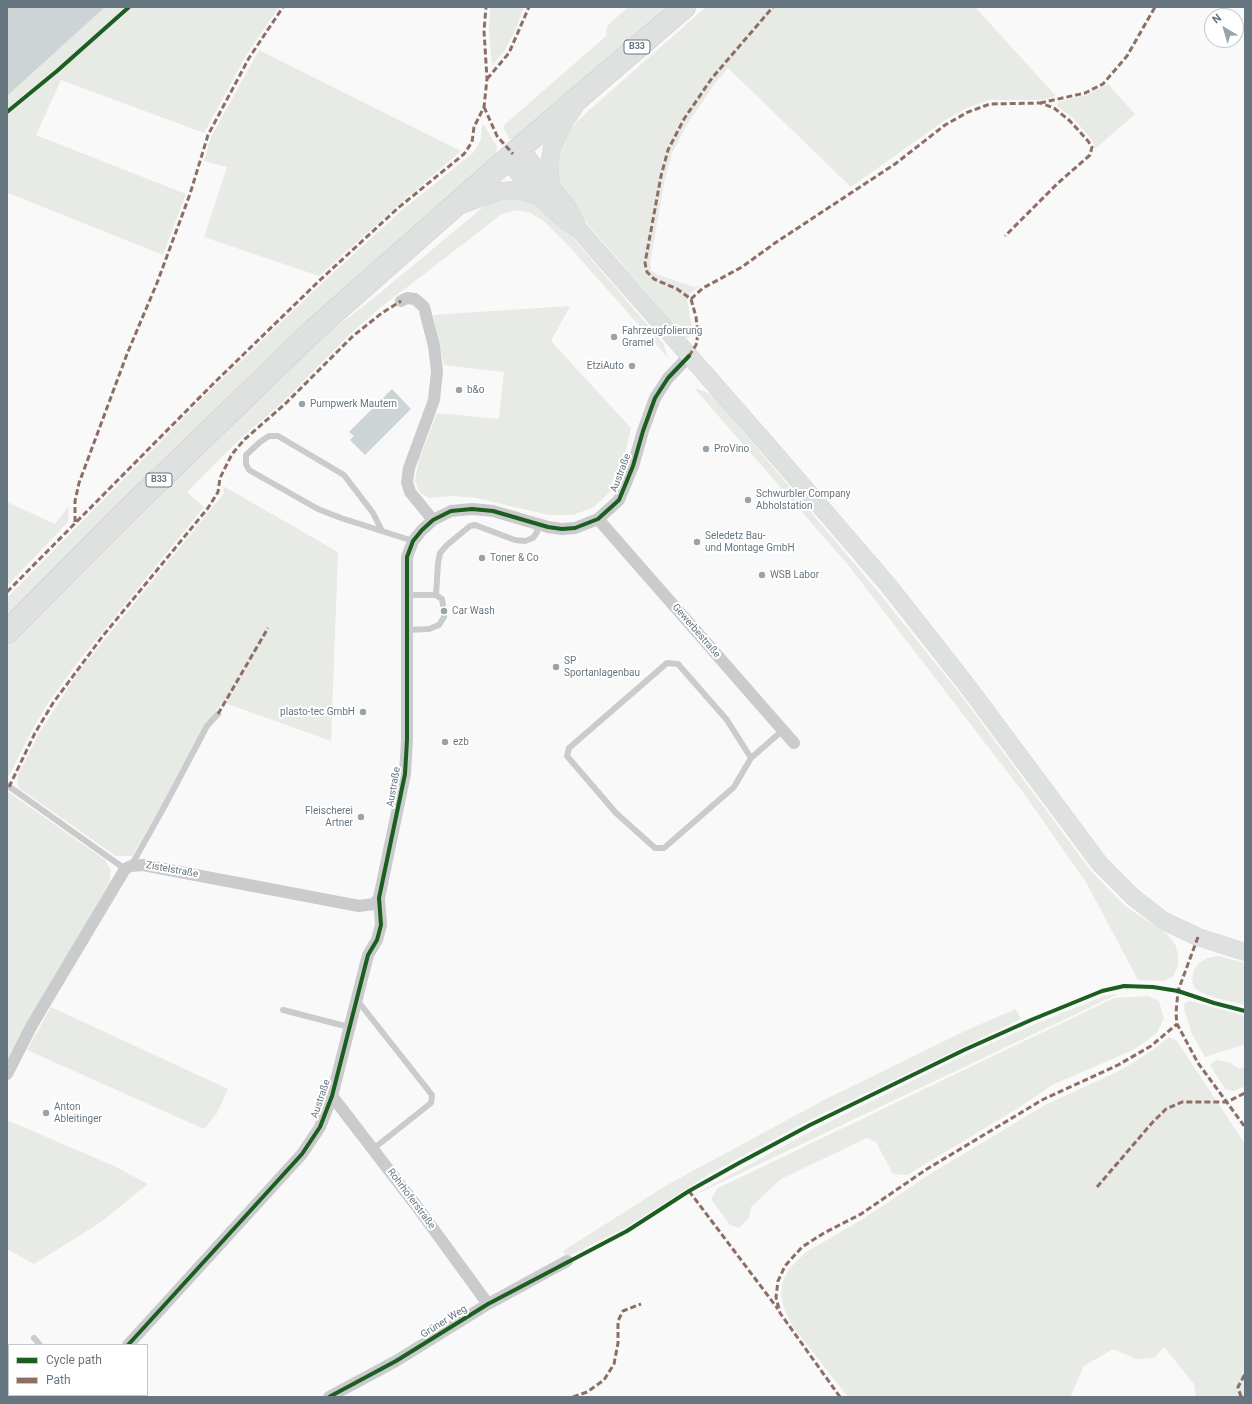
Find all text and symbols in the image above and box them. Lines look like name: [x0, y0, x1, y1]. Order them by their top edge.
north arrow: [1204, 8, 1244, 48]
text: N: [1210, 11, 1224, 26]
road number: B33: [624, 40, 650, 54]
place label: Fahrzeugfolierung Gramel: [622, 325, 702, 348]
marker: Fahrzeugfolierung Gramel: [609, 332, 619, 342]
place label: EtziAuto: [587, 360, 624, 372]
marker: EtziAuto: [627, 361, 637, 371]
place label: b&o: [467, 384, 485, 396]
marker: b&o: [454, 385, 464, 395]
place label: Pumpwerk Mautern: [310, 398, 397, 410]
marker: Pumpwerk Mautern: [297, 399, 307, 409]
place label: ProVino: [714, 443, 749, 455]
marker: ProVino: [701, 444, 711, 454]
street label: Austraße: [608, 452, 634, 494]
road number: B33: [146, 473, 172, 487]
place label: Schwurbler Company Abholstation: [756, 488, 851, 512]
marker: Schwurbler Company Abholstation: [743, 495, 753, 505]
place label: Seledetz Bau- und Montage GmbH: [705, 530, 795, 554]
marker: Seledetz Bau- und Montage GmbH: [692, 537, 702, 547]
place label: Toner & Co: [490, 552, 539, 564]
marker: Toner & Co: [477, 553, 487, 563]
place label: WSB Labor: [770, 569, 819, 581]
marker: WSB Labor: [757, 570, 767, 580]
street label: Gewerbestraße: [669, 602, 723, 660]
place label: Car Wash: [452, 605, 495, 617]
marker: Car Wash: [439, 606, 449, 616]
place label: SP Sportanlagenbau: [564, 655, 640, 678]
marker: SP Sportanlagenbau: [551, 662, 561, 672]
place label: plasto-tec GmbH: [280, 706, 355, 718]
marker: plasto-tec GmbH: [358, 707, 368, 717]
place label: ezb: [453, 736, 469, 748]
marker: ezb: [440, 737, 450, 747]
street label: Austraße: [385, 766, 403, 808]
place label: Fleischerei Artner: [305, 805, 353, 828]
marker: Fleischerei Artner: [356, 812, 366, 822]
street label: Zistelstraße: [145, 859, 199, 881]
street label: Austraße: [309, 1078, 333, 1120]
place label: Anton Ableitinger: [54, 1101, 102, 1124]
marker: Anton Ableitinger: [41, 1108, 51, 1118]
street label: Rohrhoferstraße: [384, 1167, 438, 1231]
street label: Grüner Weg: [419, 1303, 469, 1341]
legend: [8, 1344, 148, 1396]
text: Cycle path: [46, 1353, 102, 1367]
text: Path: [46, 1373, 71, 1387]

